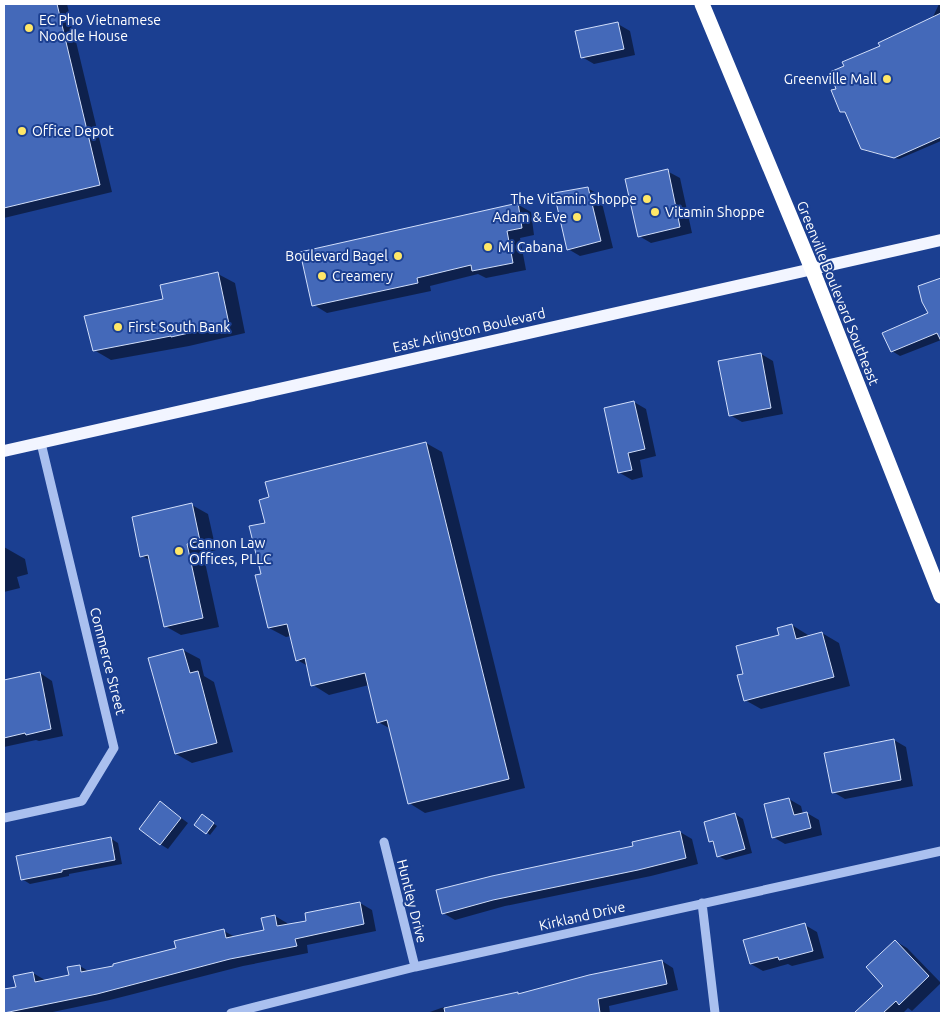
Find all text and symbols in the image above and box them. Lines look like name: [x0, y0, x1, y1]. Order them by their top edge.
place label: EC Pho Vietnamese Noodle House: [39, 12, 161, 44]
marker: EC Pho Vietnamese Noodle House: [23, 22, 35, 34]
place label: Greenville Mall: [784, 71, 877, 87]
marker: Greenville Mall: [881, 73, 893, 85]
place label: Office Depot: [32, 123, 114, 139]
marker: Office Depot: [16, 125, 28, 137]
place label: The Vitamin Shoppe: [511, 191, 637, 207]
marker: The Vitamin Shoppe: [641, 193, 653, 205]
street label: Greenville Boulevard Southeast: [794, 199, 883, 388]
place label: Vitamin Shoppe: [665, 204, 765, 220]
marker: Vitamin Shoppe: [649, 206, 661, 218]
place label: Adam & Eve: [493, 209, 567, 225]
marker: Adam & Eve: [571, 211, 583, 223]
place label: Mi Cabana: [498, 239, 563, 255]
marker: Mi Cabana: [482, 241, 494, 253]
place label: Boulevard Bagel: [285, 248, 388, 264]
marker: Boulevard Bagel: [392, 250, 404, 262]
place label: Creamery: [332, 268, 393, 284]
marker: Creamery: [316, 270, 328, 282]
street label: East Arlington Boulevard: [391, 305, 547, 355]
place label: First South Bank: [128, 319, 230, 335]
marker: First South Bank: [112, 321, 124, 333]
place label: Cannon Law Offices, PLLC: [189, 535, 272, 567]
marker: Cannon Law Offices, PLLC: [173, 545, 185, 557]
street label: Commerce Street: [87, 605, 129, 717]
street label: Huntley Drive: [394, 857, 430, 945]
street label: Kirkland Drive: [537, 898, 627, 934]

